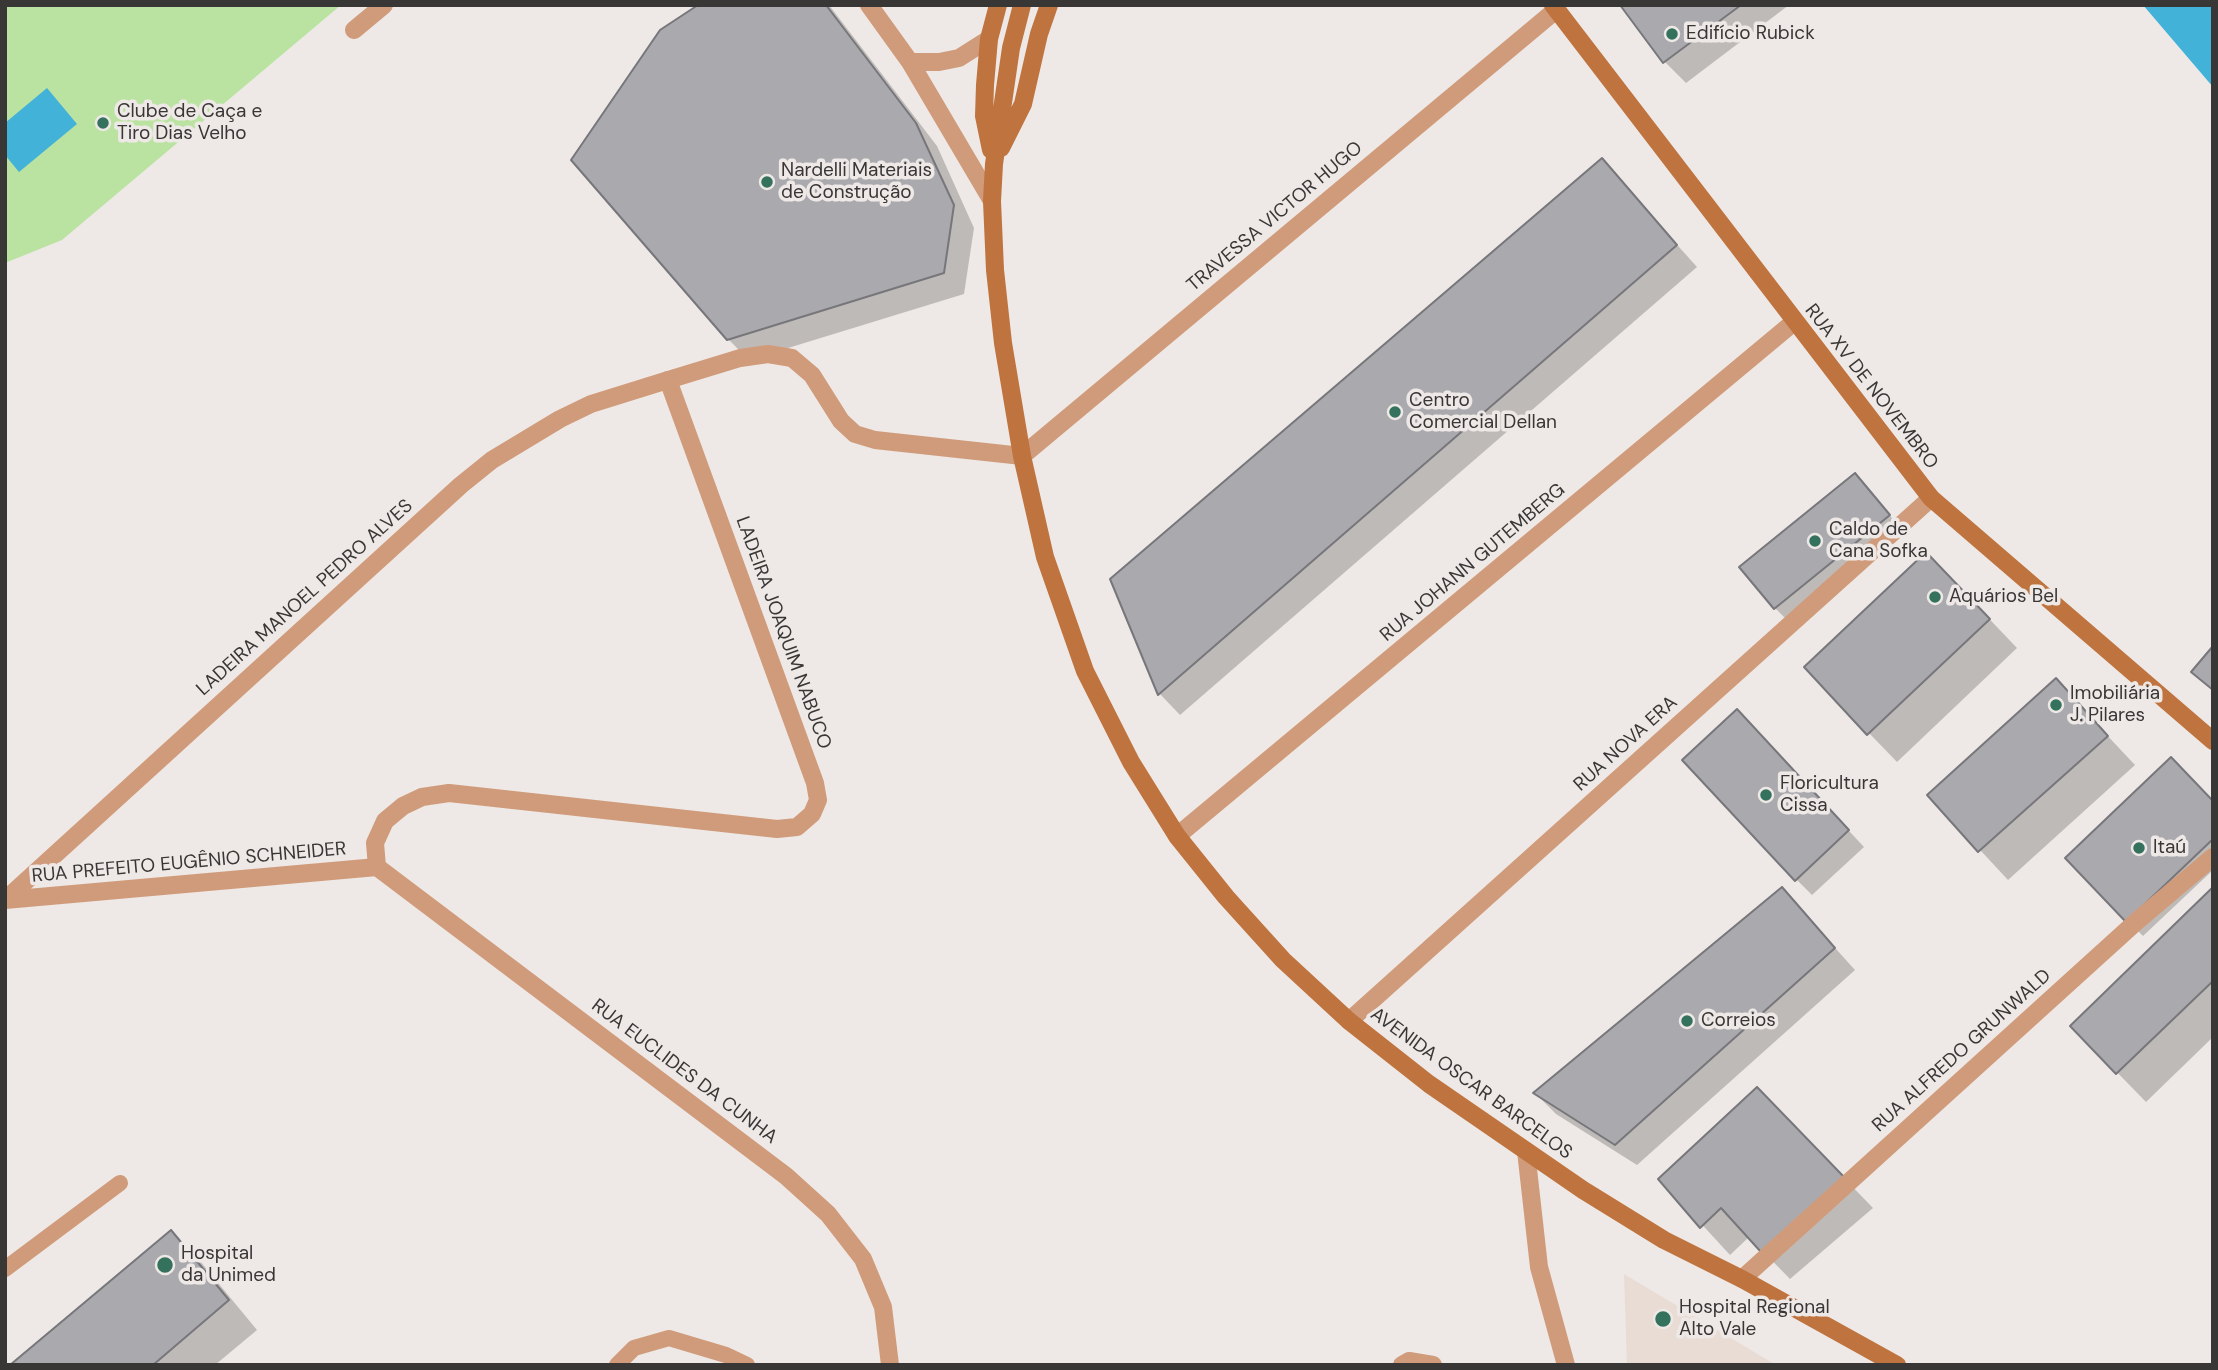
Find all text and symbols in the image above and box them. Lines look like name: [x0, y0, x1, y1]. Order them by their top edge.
place label: Edifício Rubick: [1686, 23, 1815, 45]
marker: Edifício Rubick: [1664, 26, 1680, 42]
place label: Clube de Caça e Tiro Dias Velho: [117, 101, 262, 145]
marker: Clube de Caça e Tiro Dias Velho: [95, 115, 111, 131]
street label: TRAVESSA VICTOR HUGO: [1183, 137, 1367, 297]
place label: Nardelli Materiais de Construção: [781, 160, 932, 204]
marker: Nardelli Materiais de Construção: [759, 174, 775, 190]
street label: RUA XV DE NOVEMBRO: [1799, 300, 1943, 474]
place label: Centro Comercial Dellan: [1409, 390, 1557, 434]
marker: Centro Comercial Dellan: [1387, 404, 1403, 420]
street label: RUA JOHANN GUTEMBERG: [1376, 479, 1570, 647]
street label: LADEIRA MANOEL PEDRO ALVES: [192, 495, 418, 701]
street label: LADEIRA JOAQUIM NABUCO: [730, 514, 836, 752]
place label: Caldo de Cana Sofka: [1829, 519, 1928, 563]
marker: Caldo de Cana Sofka: [1807, 533, 1823, 549]
place label: Aquários Bel: [1949, 586, 2058, 608]
marker: Aquários Bel: [1927, 589, 1943, 605]
place label: Imobiliária J. Pilares: [2070, 683, 2160, 727]
street label: RUA NOVA ERA: [1570, 692, 1682, 796]
marker: Imobiliária J. Pilares: [2048, 697, 2064, 713]
place label: Floricultura Cissa: [1780, 773, 1879, 817]
marker: Floricultura Cissa: [1758, 787, 1774, 803]
place label: Itaú: [2153, 837, 2186, 859]
street label: RUA PREFEITO EUGÊNIO SCHNEIDER: [31, 838, 347, 888]
marker: Itaú: [2131, 840, 2147, 856]
street label: RUA ALFREDO GRUNWALD: [1868, 965, 2056, 1137]
street label: RUA EUCLIDES DA CUNHA: [587, 995, 781, 1149]
street label: AVENIDA OSCAR BARCELOS: [1366, 1003, 1576, 1165]
place label: Correios: [1701, 1010, 1776, 1032]
marker: Correios: [1679, 1013, 1695, 1029]
place label: Hospital da Unimed: [181, 1243, 276, 1287]
marker: Hospital da Unimed: [155, 1255, 175, 1275]
place label: Hospital Regional Alto Vale: [1679, 1297, 1830, 1341]
marker: Hospital Regional Alto Vale: [1653, 1309, 1673, 1329]

